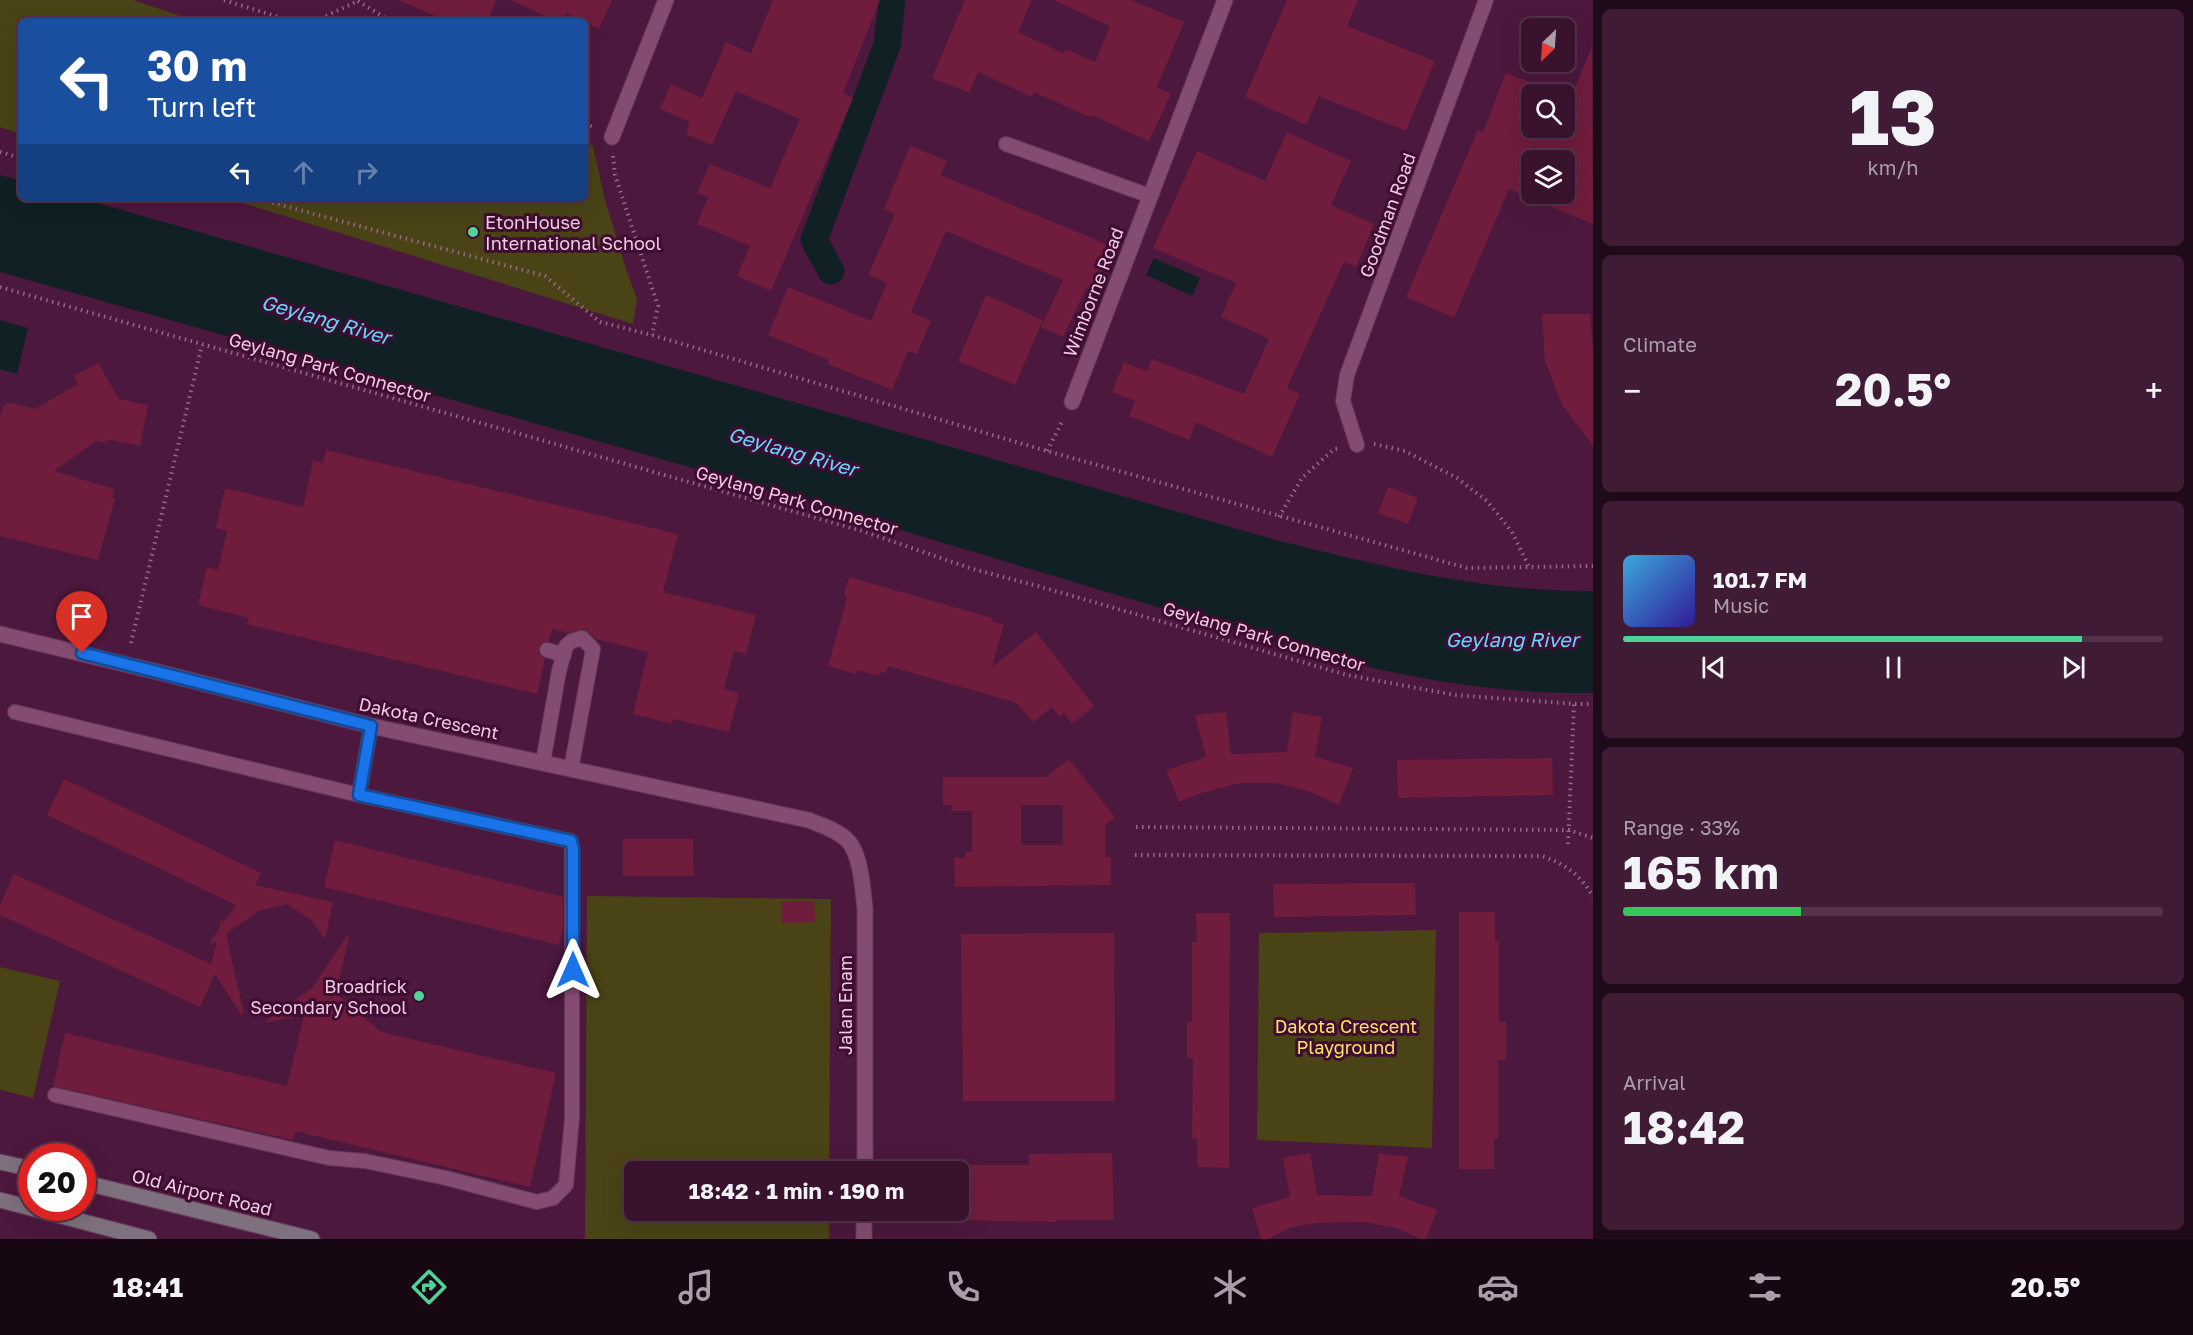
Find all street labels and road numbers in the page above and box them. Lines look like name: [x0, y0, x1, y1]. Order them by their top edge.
street label: Goodman Road: [1354, 150, 1420, 280]
street label: Wimborne Road: [1058, 224, 1128, 360]
street label: Geylang Park Connector: [226, 328, 434, 406]
street label: Geylang Park Connector: [693, 461, 901, 539]
street label: Geylang Park Connector: [1160, 597, 1368, 675]
street label: Dakota Crescent: [357, 692, 501, 744]
street label: Jalan Enam: [834, 955, 856, 1055]
street label: Old Airport Road: [130, 1164, 274, 1220]

